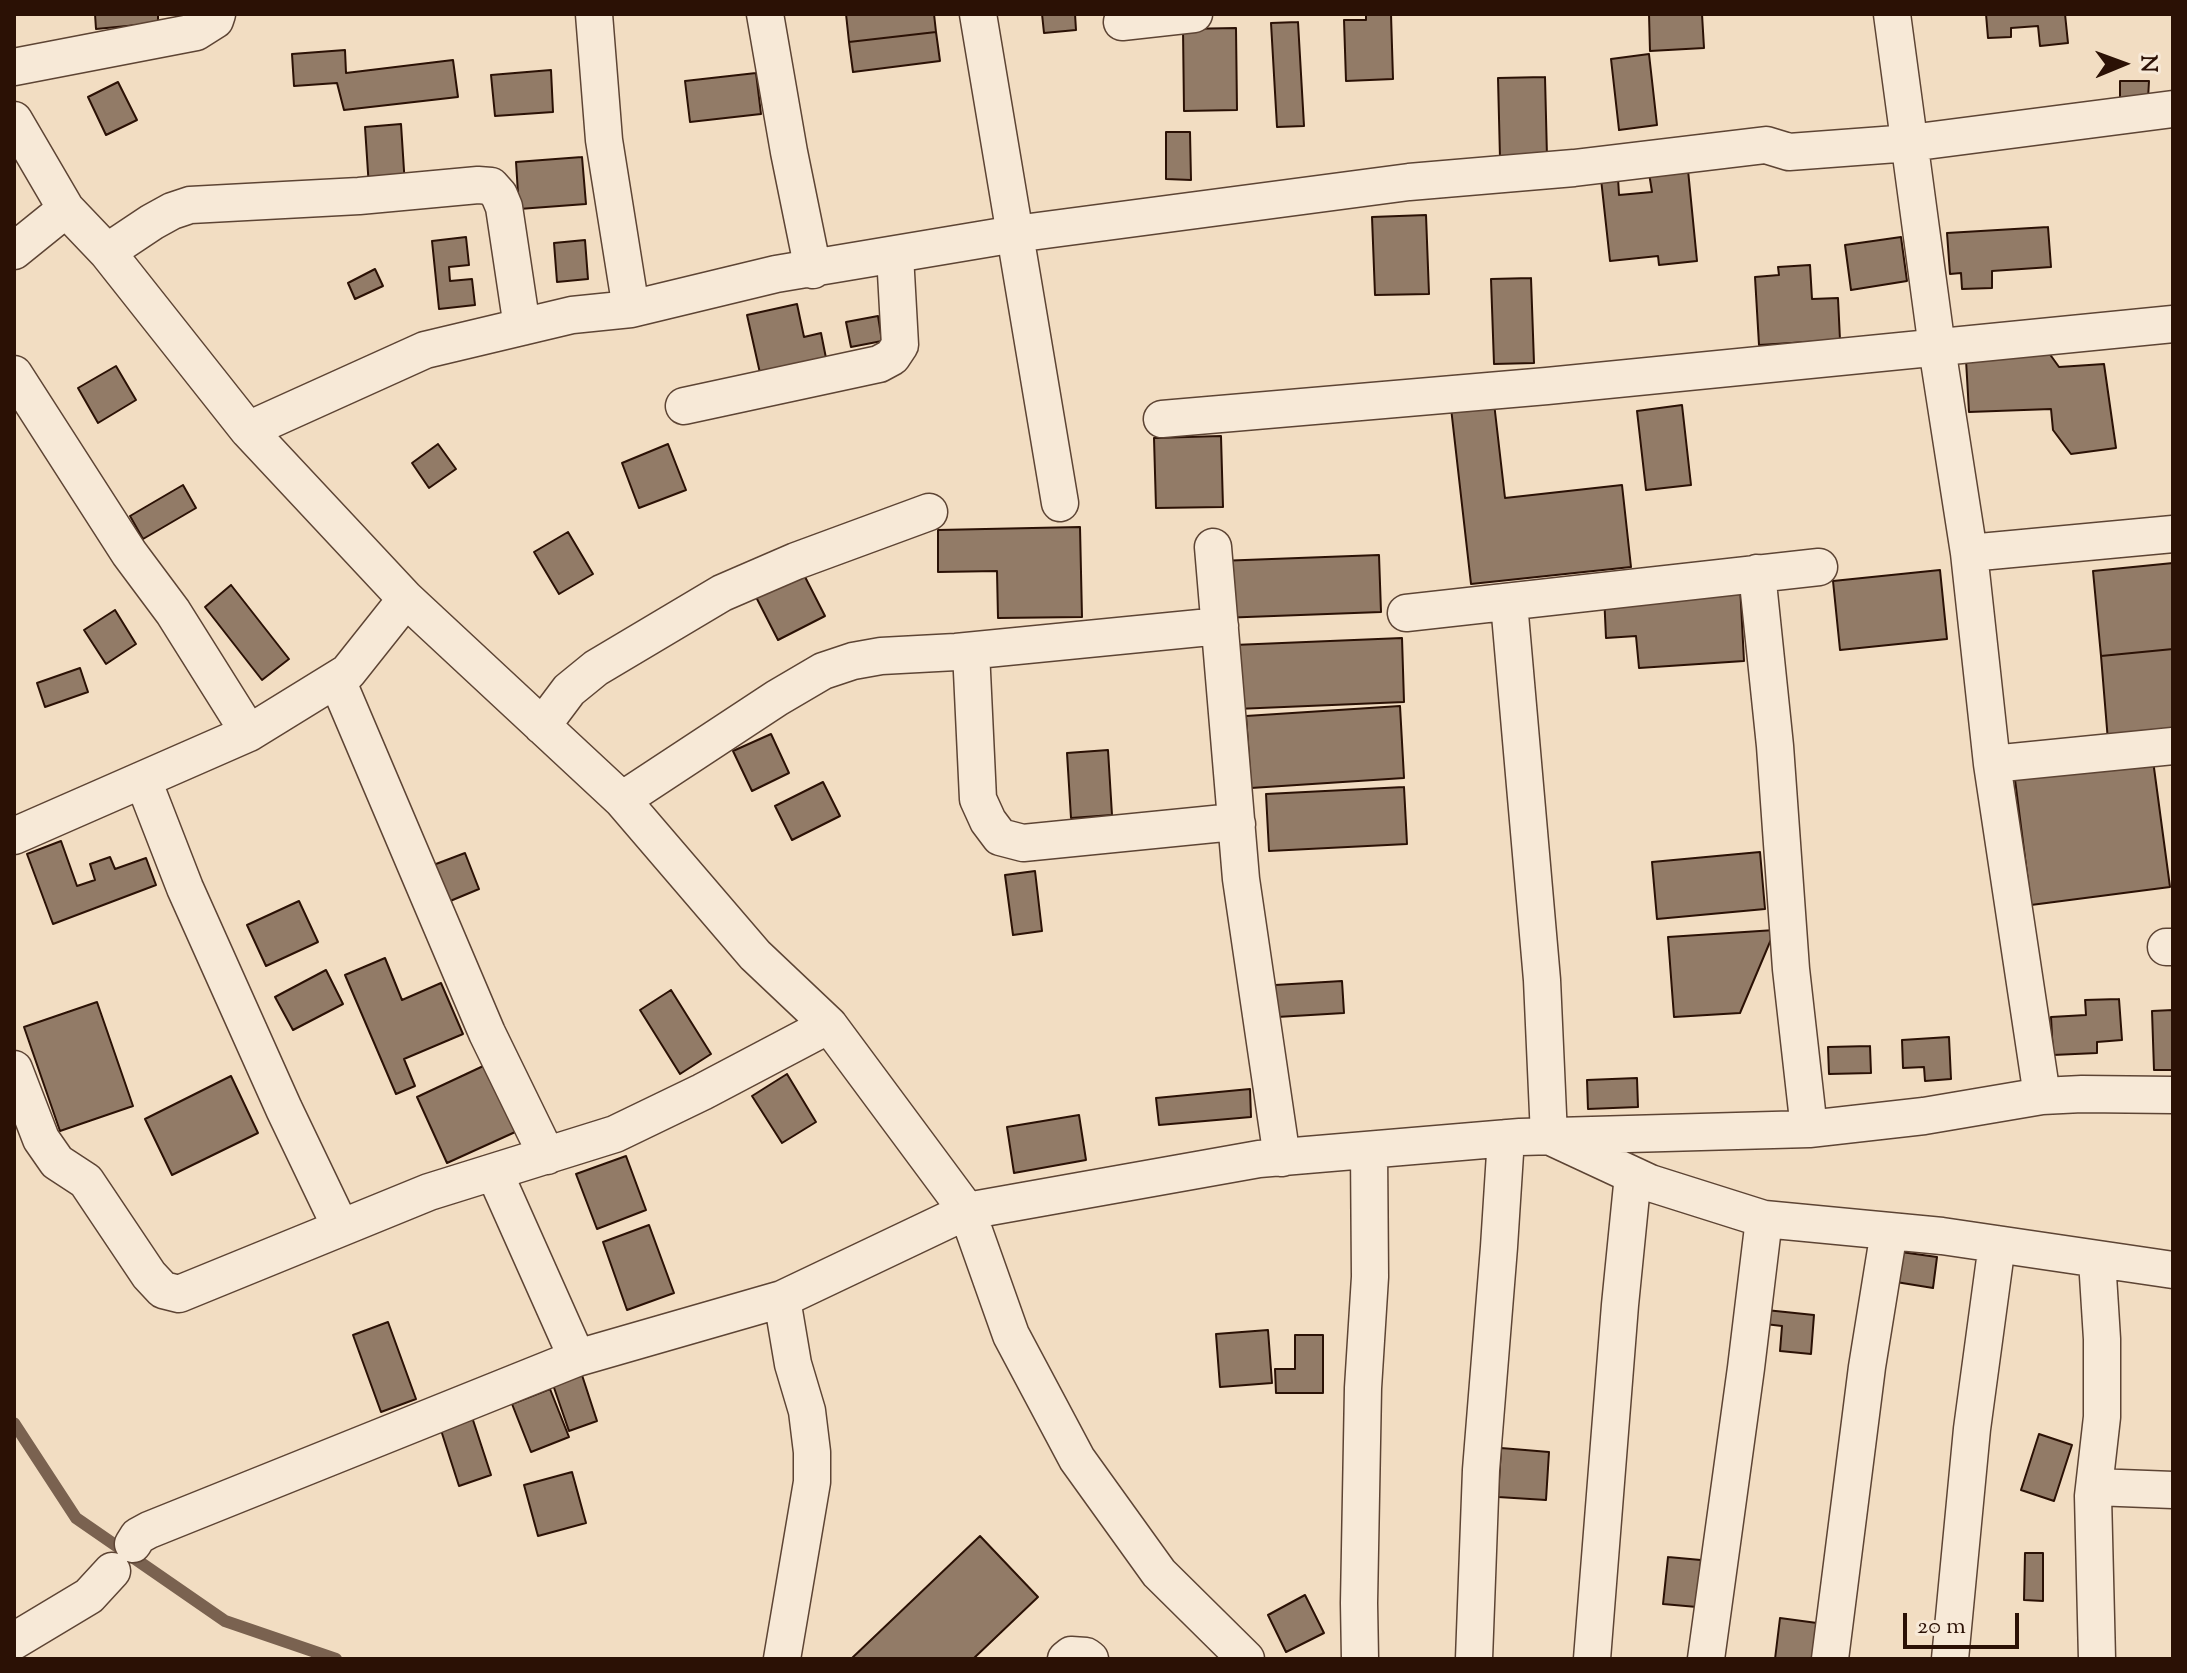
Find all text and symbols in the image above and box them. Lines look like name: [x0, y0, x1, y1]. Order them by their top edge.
north arrow: [2083, 24, 2163, 104]
text: N: [2131, 55, 2163, 73]
scale bar: [1907, 1597, 2023, 1647]
text: 20 m: [1917, 1610, 1966, 1644]

